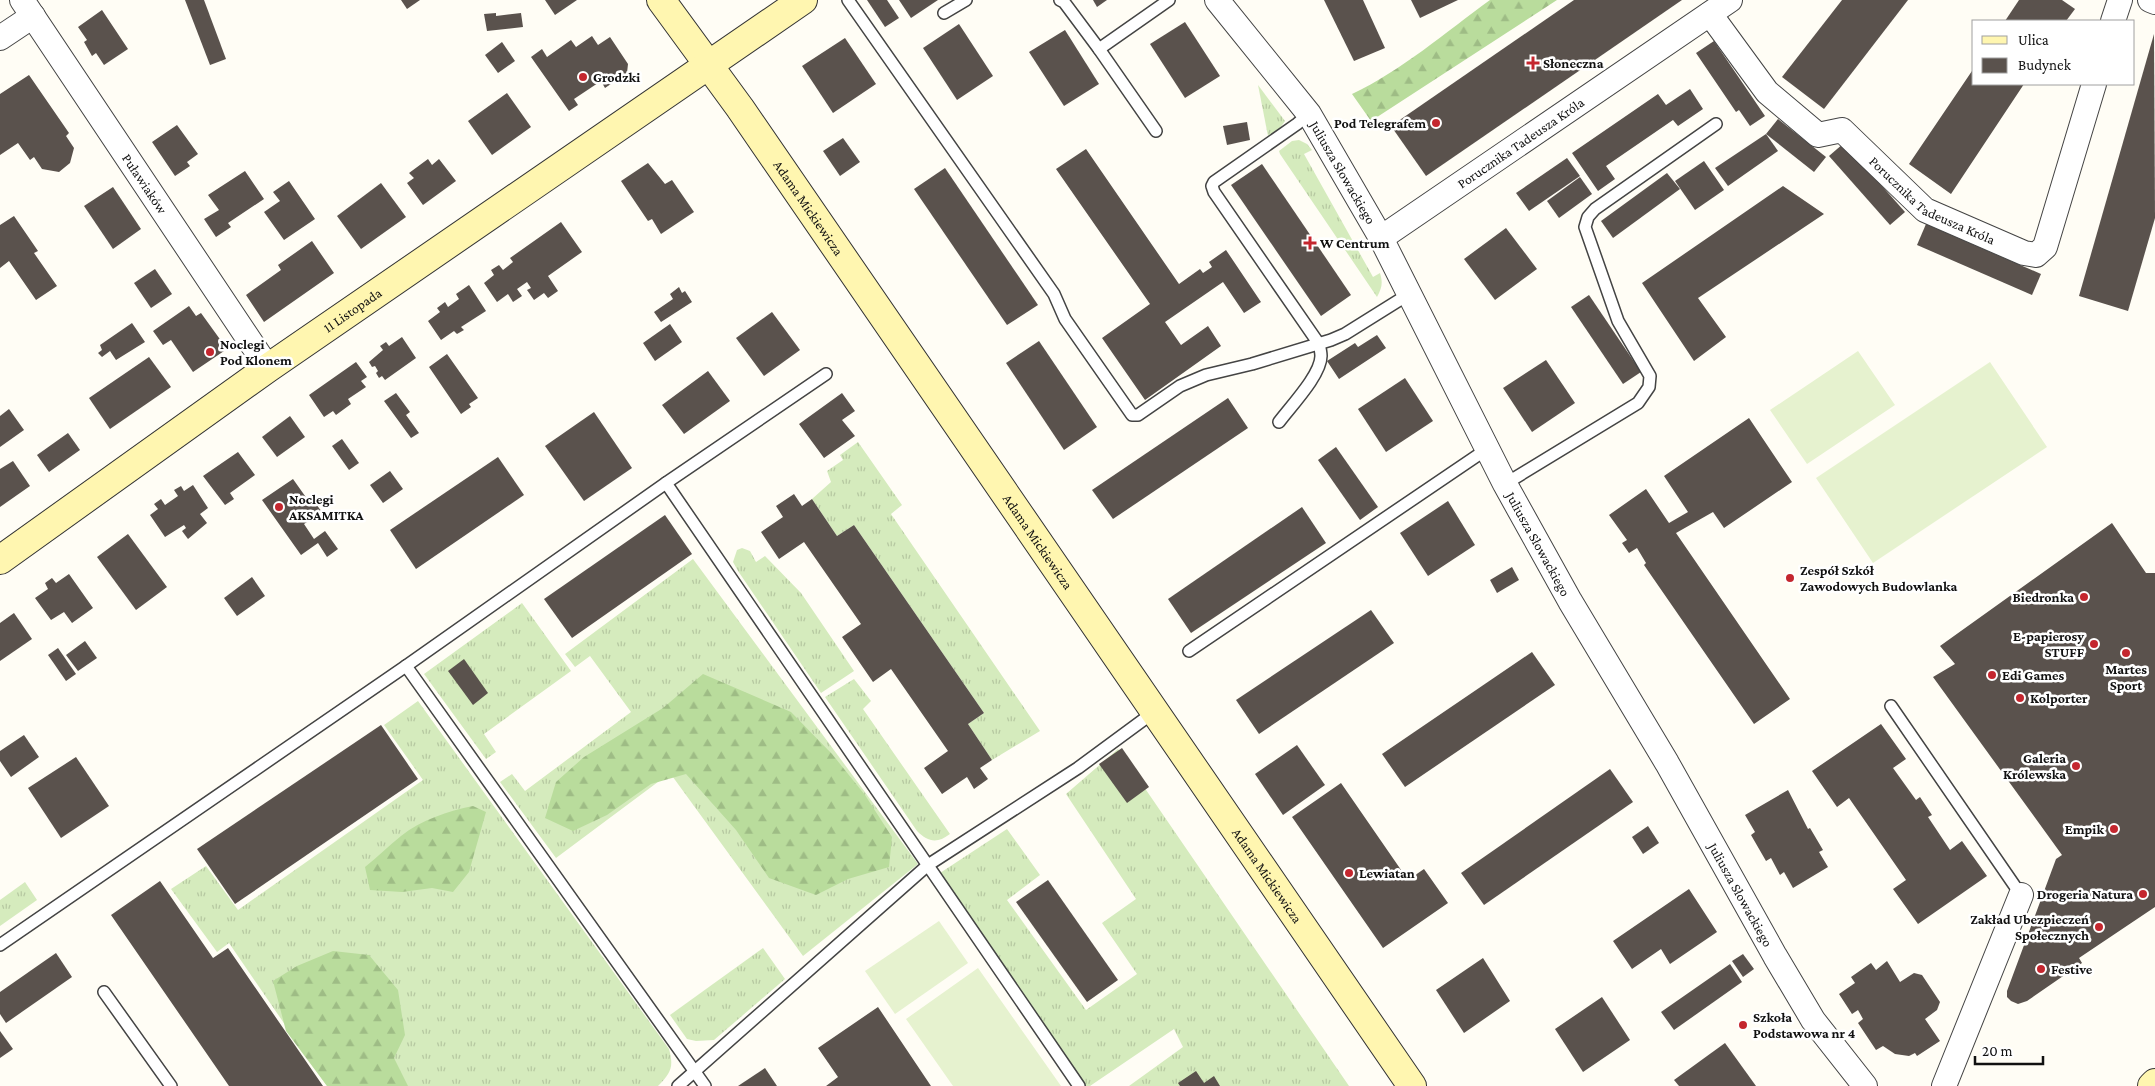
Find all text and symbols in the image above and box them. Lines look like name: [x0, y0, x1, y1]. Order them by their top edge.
legend: [1972, 20, 2135, 85]
text: Ulica: [2018, 32, 2049, 48]
place label: Słoneczna: [1543, 55, 1604, 71]
marker: Słoneczna: [1527, 57, 1539, 69]
text: Budynek: [2018, 57, 2072, 74]
place label: Grodzki: [593, 69, 640, 85]
marker: Grodzki: [577, 71, 589, 83]
street label: Porucznika Tadeusza Króla: [1454, 94, 1587, 192]
place label: Pod Telegrafem: [1334, 115, 1426, 131]
street label: Juliusza Słowackiego: [1306, 116, 1379, 227]
marker: Pod Telegrafem: [1430, 117, 1442, 129]
street label: Puławiaków: [119, 151, 171, 217]
street label: Porucznika Tadeusza Króla: [1866, 153, 1998, 248]
street label: Adama Mickiewicza: [770, 157, 847, 259]
place label: W Centrum: [1319, 235, 1390, 251]
marker: W Centrum: [1304, 237, 1316, 249]
street label: 11 Listopada: [320, 284, 385, 336]
place label: Noclegi Pod Klonem: [220, 336, 292, 368]
marker: Noclegi Pod Klonem: [204, 346, 216, 358]
street label: Juliusza Słowackiego: [1502, 487, 1574, 599]
place label: Noclegi AKSAMITKA: [288, 491, 364, 523]
street label: Adama Mickiewicza: [1000, 491, 1077, 593]
marker: Noclegi AKSAMITKA: [273, 501, 285, 513]
place label: Zespół Szkół Zawodowych Budowlanka: [1800, 562, 1958, 594]
marker: Zespół Szkół Zawodowych Budowlanka: [1784, 572, 1796, 584]
place label: Biedronka: [2013, 589, 2074, 605]
marker: Biedronka: [2078, 591, 2090, 603]
place label: E-papierosy STUFF: [2013, 628, 2085, 660]
marker: E-papierosy STUFF: [2088, 638, 2100, 650]
marker: Martes Sport: [2120, 647, 2132, 659]
place label: Martes Sport: [2105, 661, 2147, 693]
place label: Edi Games: [2002, 667, 2065, 683]
marker: Edi Games: [1986, 669, 1998, 681]
place label: Kolporter: [2030, 690, 2088, 706]
marker: Kolporter: [2014, 692, 2026, 704]
place label: Galeria Królewska: [2003, 750, 2066, 782]
marker: Galeria Królewska: [2070, 760, 2082, 772]
place label: Empik: [2065, 821, 2104, 837]
marker: Empik: [2108, 823, 2120, 835]
street label: Adama Mickiewicza: [1229, 825, 1306, 927]
street label: Juliusza Słowackiego: [1704, 838, 1776, 950]
place label: Lewiatan: [1359, 865, 1415, 881]
marker: Lewiatan: [1343, 867, 1355, 879]
place label: Drogeria Natura: [2037, 886, 2133, 902]
marker: Drogeria Natura: [2137, 888, 2149, 900]
place label: Zakład Ubezpieczeń Społecznych: [1970, 911, 2089, 943]
marker: Zakład Ubezpieczeń Społecznych: [2093, 921, 2105, 933]
place label: Festive: [2051, 961, 2093, 977]
marker: Festive: [2035, 963, 2047, 975]
place label: Szkoła Podstawowa nr 4: [1753, 1009, 1856, 1041]
marker: Szkoła Podstawowa nr 4: [1737, 1019, 1749, 1031]
scale bar: [1975, 1034, 2042, 1066]
text: 20 m: [1982, 1043, 2013, 1059]

